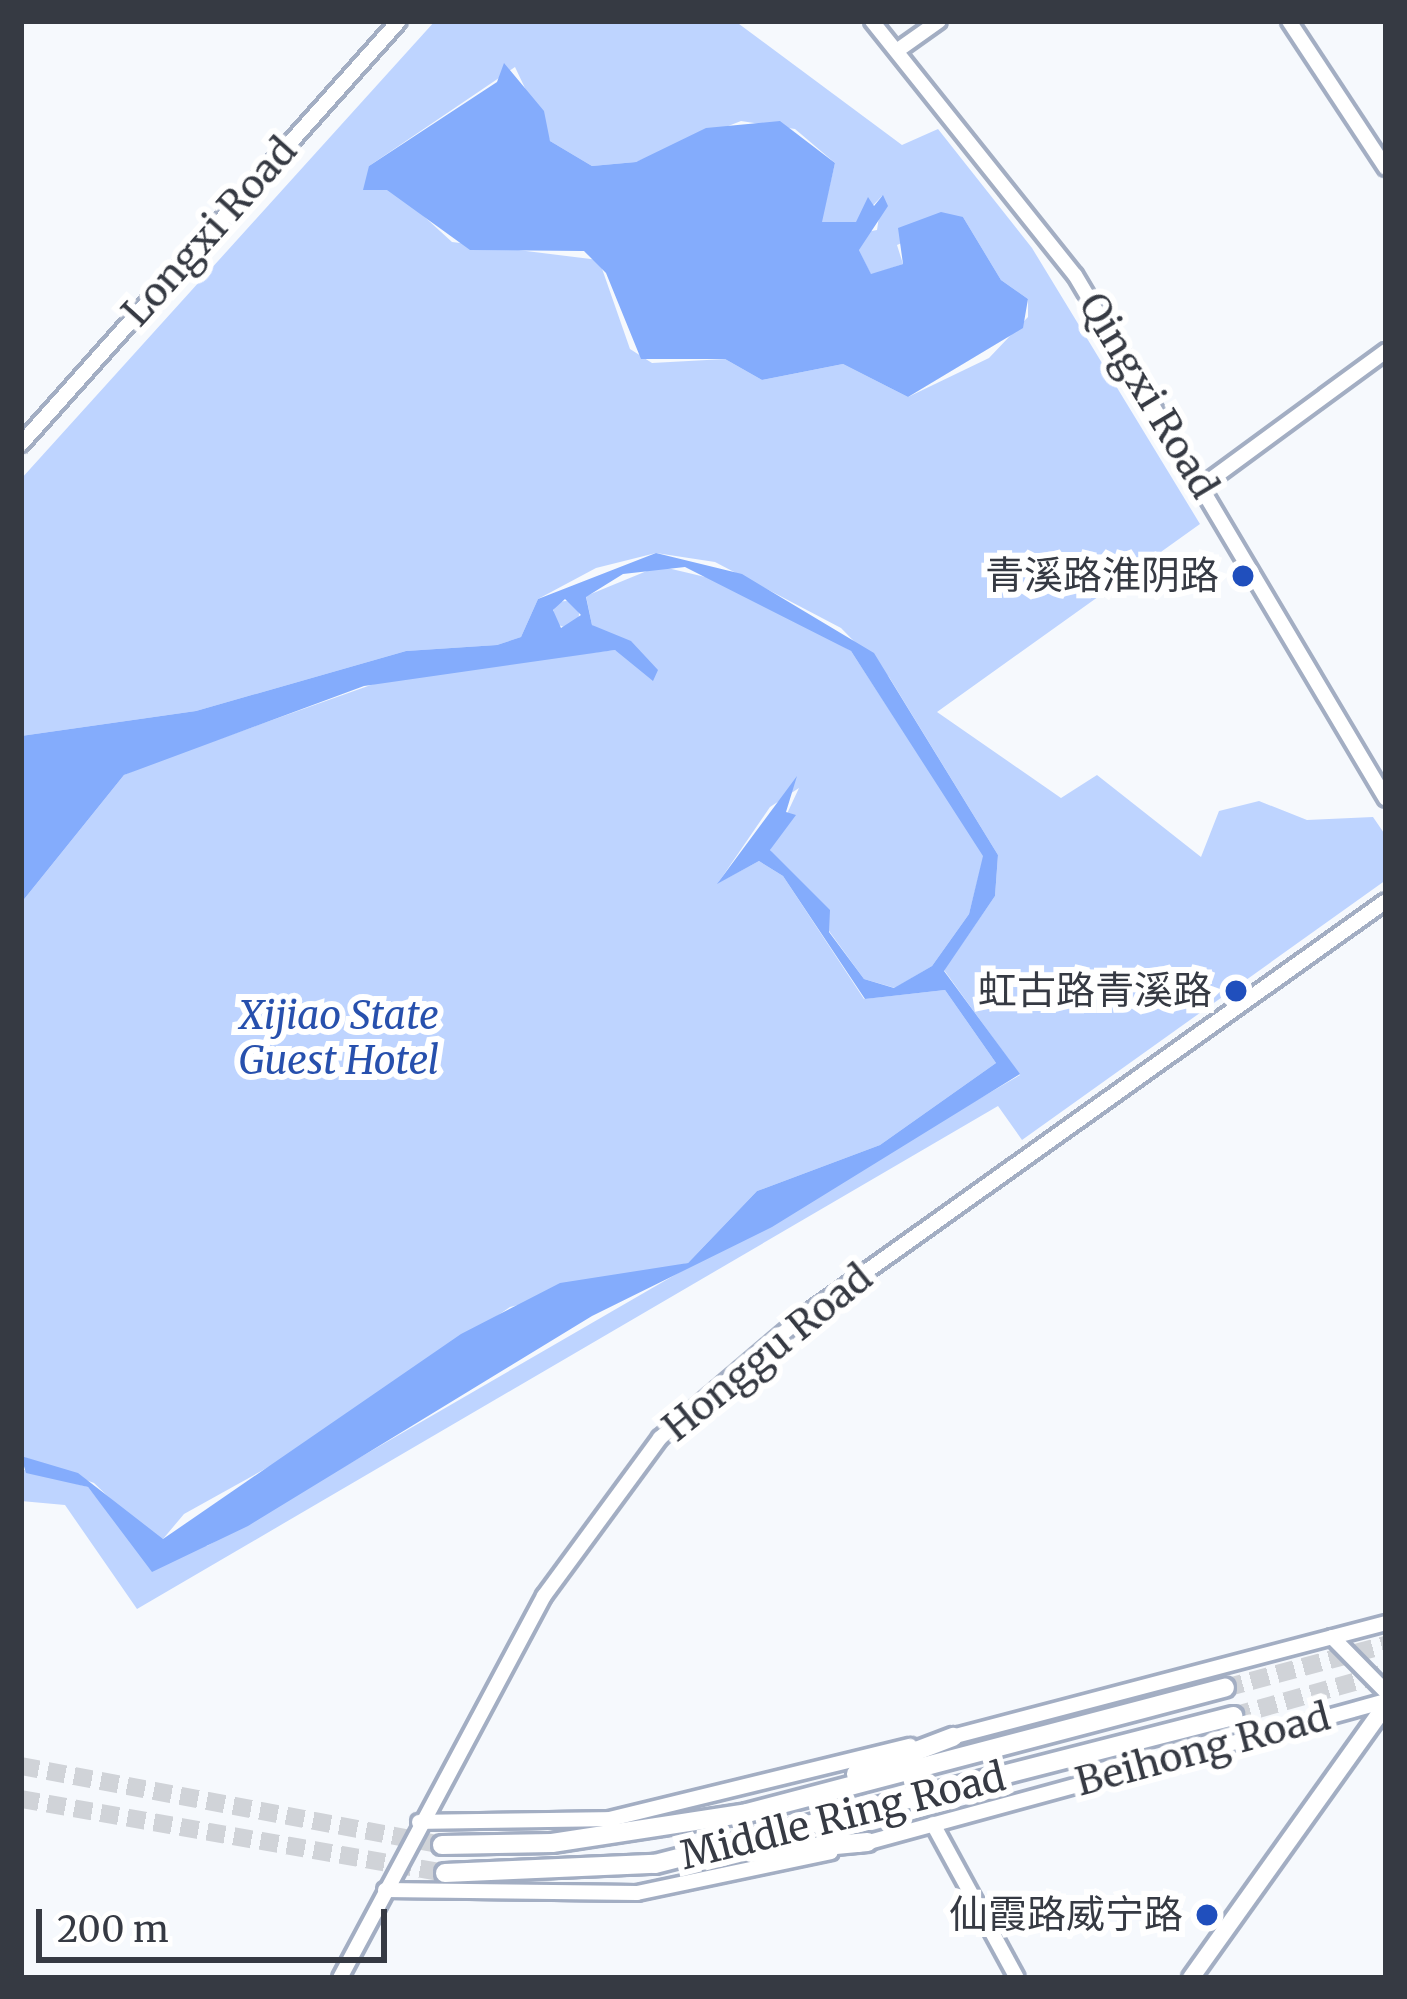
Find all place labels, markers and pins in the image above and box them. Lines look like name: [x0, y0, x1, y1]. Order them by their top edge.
place label: 青溪路淮阴路: [985, 553, 1219, 599]
marker: 青溪路淮阴路: [1230, 563, 1256, 589]
place label: 虹古路青溪路: [978, 968, 1212, 1014]
marker: 虹古路青溪路: [1223, 978, 1249, 1004]
place label: 仙霞路威宁路: [949, 1892, 1183, 1938]
marker: 仙霞路威宁路: [1194, 1902, 1220, 1928]

